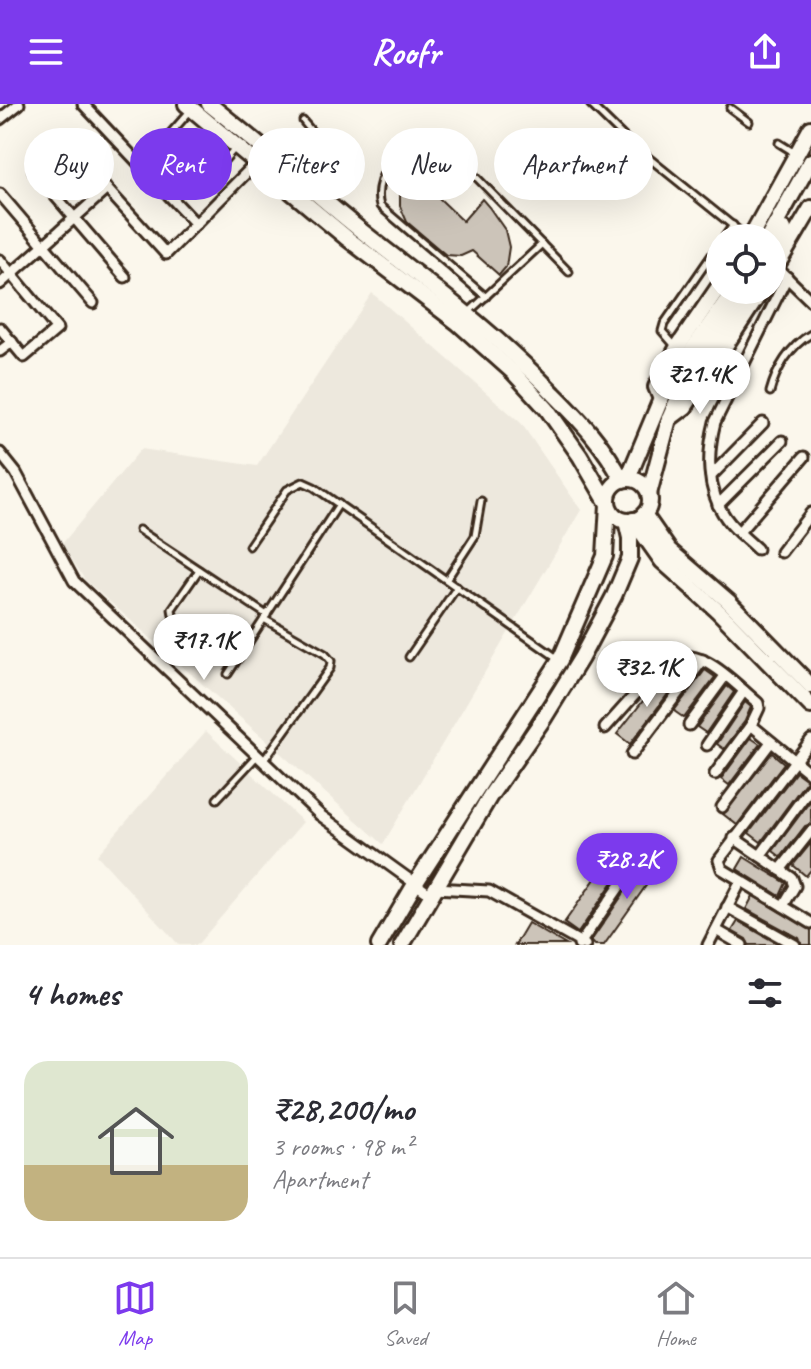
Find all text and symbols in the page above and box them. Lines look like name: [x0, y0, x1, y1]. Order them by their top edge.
text: Roofr: [371, 29, 440, 75]
icon: menu: [24, 30, 68, 74]
icon: share: [743, 30, 787, 74]
chip: Buy: [24, 128, 114, 200]
chip: Rent: [130, 128, 232, 200]
chip: Filters: [248, 128, 365, 200]
chip: New: [381, 128, 478, 200]
chip: Apartment: [494, 128, 653, 200]
map controls: [706, 224, 786, 304]
button: locate: [706, 224, 786, 304]
pin: ₹21.4K: [635, 348, 765, 416]
text: ₹21.4K: [667, 357, 733, 390]
pin: ₹17.1K: [139, 614, 269, 682]
text: ₹17.1K: [171, 623, 237, 656]
pin: ₹32.1K: [582, 641, 712, 709]
text: ₹32.1K: [614, 650, 680, 683]
pin: ₹28.2K: [562, 833, 692, 901]
text: ₹28.2K: [594, 842, 660, 875]
icon: filters: [743, 971, 787, 1015]
text: 4 homes: [24, 972, 120, 1015]
text: ₹28,200/mo: [272, 1087, 414, 1130]
icon: home: [88, 1093, 184, 1189]
text: 3 rooms · 98 m²: [272, 1130, 413, 1163]
text: Apartment: [272, 1163, 368, 1196]
tab: Map: [113, 1276, 157, 1352]
tab: Saved: [383, 1276, 427, 1352]
tab: Home: [654, 1276, 698, 1352]

